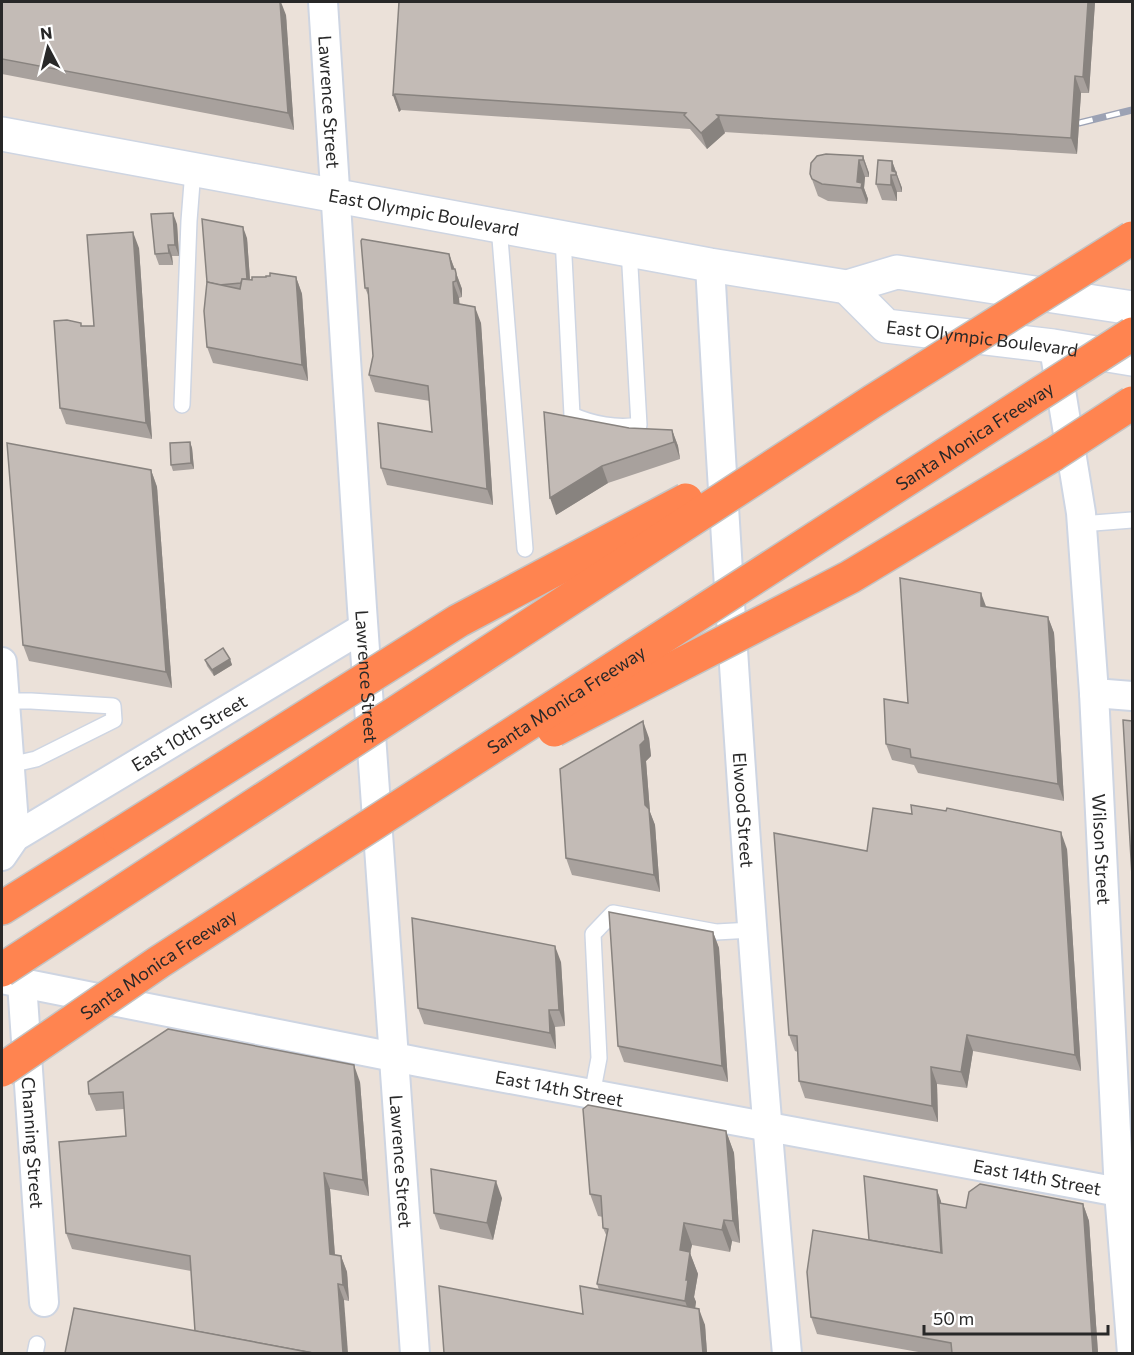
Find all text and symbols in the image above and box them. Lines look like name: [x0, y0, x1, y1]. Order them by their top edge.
north arrow: [18, 18, 78, 78]
text: N: [39, 22, 53, 43]
street label: Lawrence Street: [314, 34, 345, 169]
street label: East Olympic Boulevard: [327, 184, 521, 240]
street label: East Olympic Boulevard: [885, 315, 1080, 361]
street label: Santa Monica Freeway: [891, 377, 1058, 495]
street label: Lawrence Street: [351, 609, 383, 744]
street label: Santa Monica Freeway: [483, 640, 649, 758]
street label: East 10th Street: [127, 689, 251, 776]
street label: Elwood Street: [729, 751, 759, 868]
street label: Wilson Street: [1088, 793, 1116, 905]
street label: Santa Monica Freeway: [76, 904, 241, 1024]
street label: East 14th Street: [494, 1065, 625, 1111]
street label: Channing Street: [17, 1076, 49, 1209]
street label: Lawrence Street: [386, 1094, 417, 1229]
street label: East 14th Street: [971, 1154, 1103, 1199]
scale bar: [924, 1298, 1108, 1336]
text: 50 m: [933, 1307, 974, 1329]

